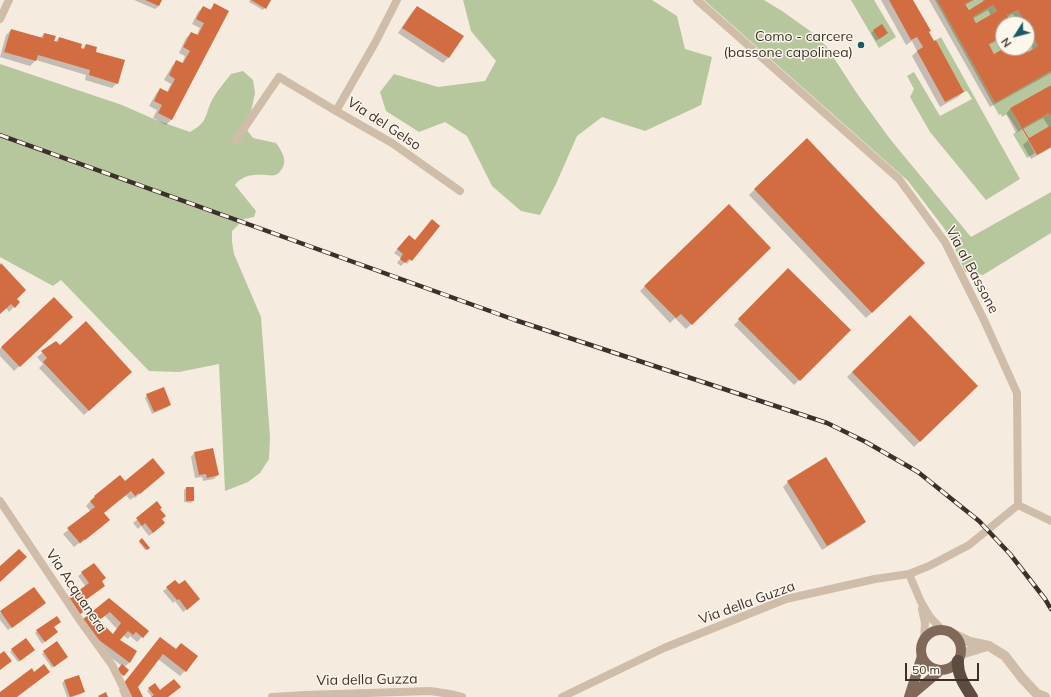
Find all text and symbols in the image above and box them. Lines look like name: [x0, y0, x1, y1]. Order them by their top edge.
north arrow: [995, 16, 1035, 56]
place label: Como - carcere (bassone capolinea): [723, 29, 853, 62]
text: N: [998, 35, 1014, 50]
marker: Como - carcere (bassone capolinea): [856, 40, 866, 50]
street label: Via del Gelso: [344, 94, 424, 154]
street label: Via al Bassone: [942, 224, 1002, 316]
street label: Via Acquanera: [42, 546, 110, 636]
street label: Via della Guzza: [697, 578, 797, 628]
scale bar: [907, 655, 981, 681]
text: 50 m: [912, 662, 940, 677]
street label: Via della Guzza: [316, 671, 418, 689]

